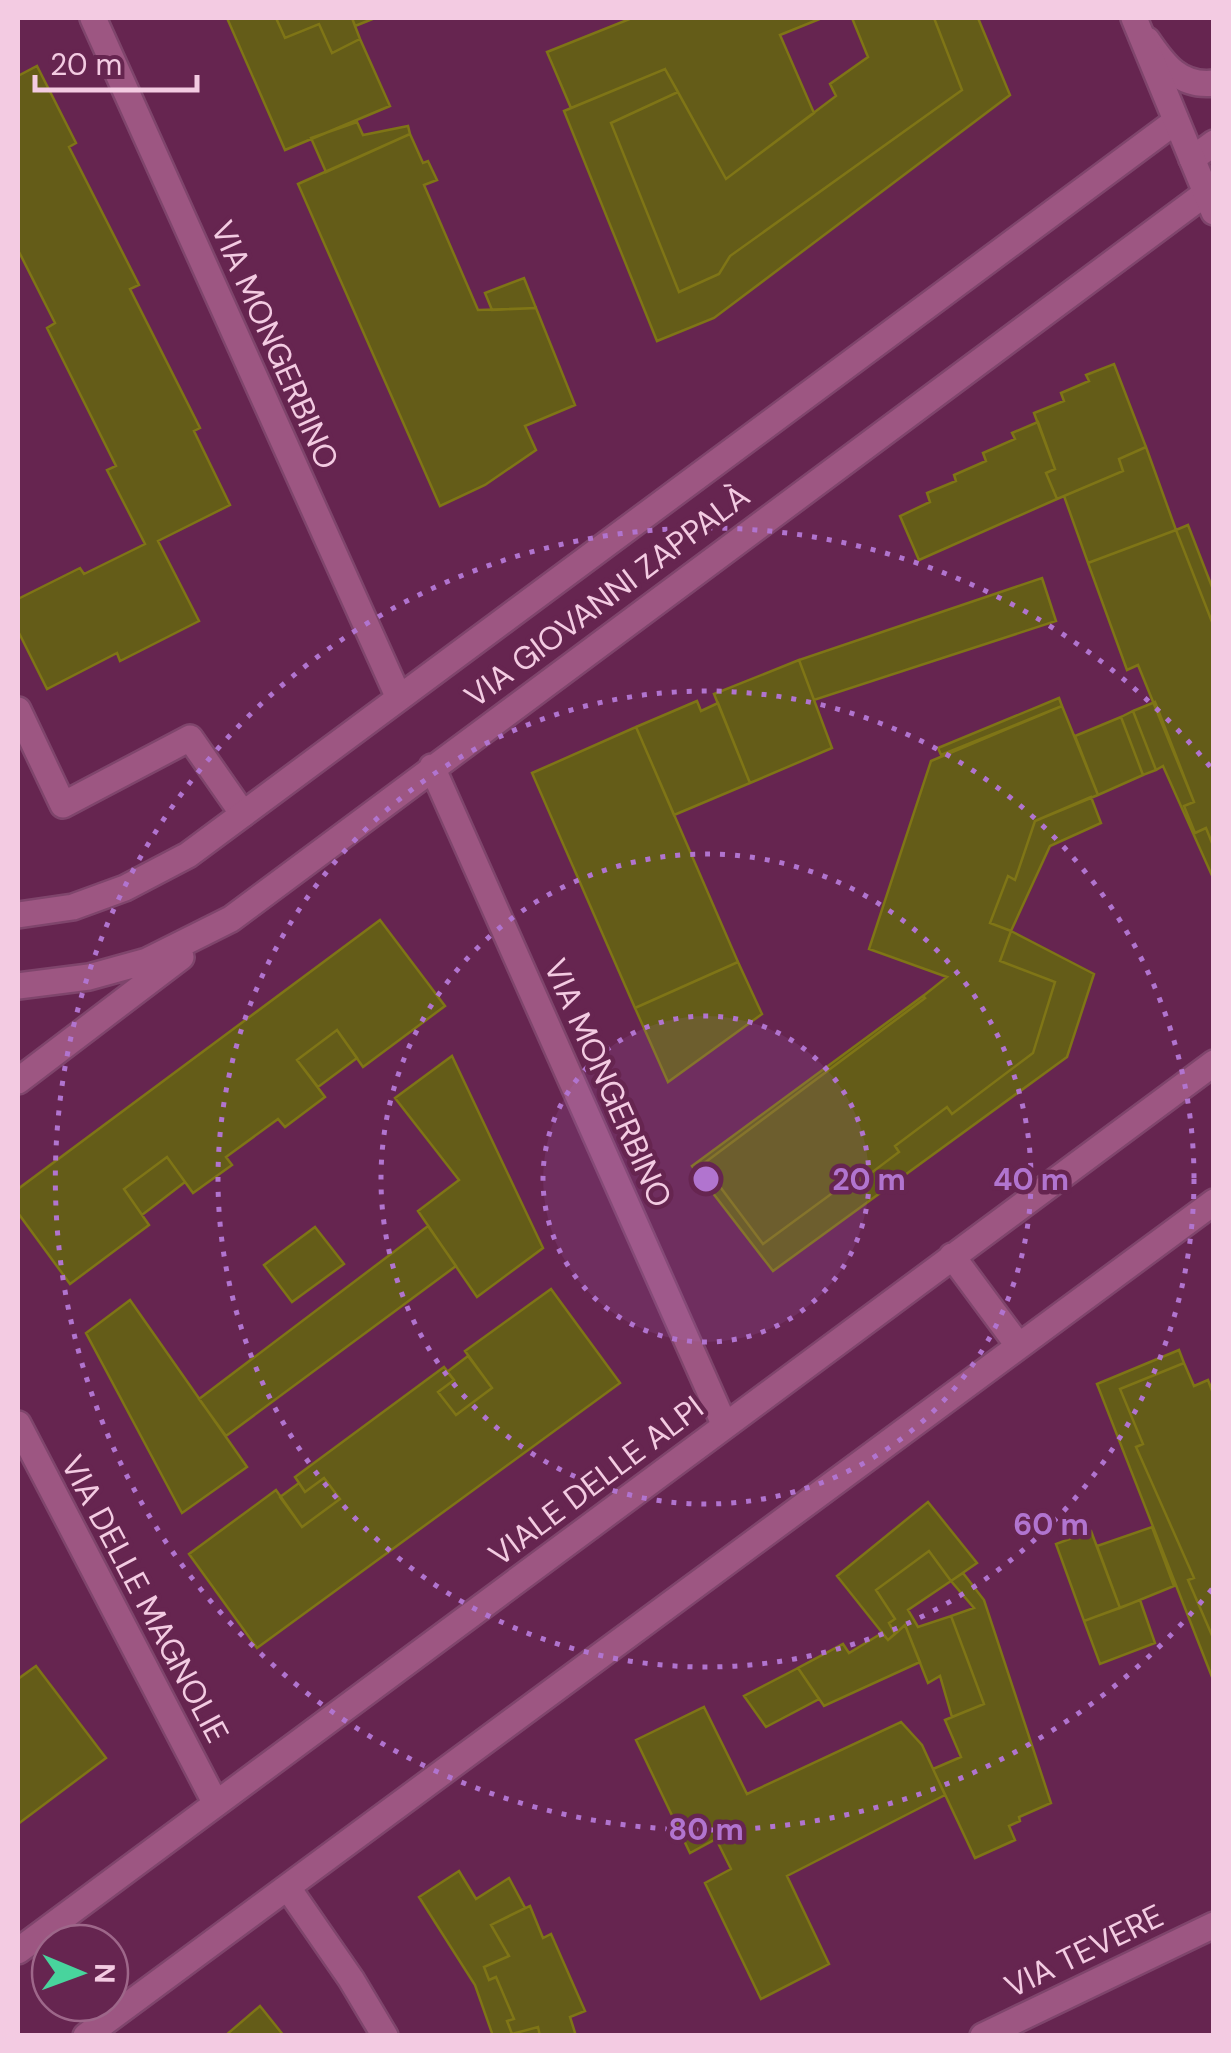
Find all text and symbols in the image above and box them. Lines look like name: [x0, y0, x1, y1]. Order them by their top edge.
scale bar: [35, 30, 198, 92]
text: 20 m: [50, 45, 122, 84]
street label: VIA MONGERBINO: [201, 214, 349, 476]
street label: VIA GIOVANNI ZAPPALÀ: [456, 475, 758, 717]
street label: VIA MONGERBINO: [534, 952, 682, 1214]
text: 20 m: [832, 1160, 906, 1199]
text: 40 m: [993, 1160, 1069, 1199]
centre of rings: [688, 1161, 724, 1197]
street label: VIALE DELLE ALPI: [480, 1387, 712, 1575]
street label: VIA DELLE MAGNOLIE: [51, 1448, 239, 1750]
text: 60 m: [1013, 1505, 1089, 1544]
text: 80 m: [668, 1810, 744, 1849]
street label: VIA TEVERE: [998, 1895, 1170, 2007]
north arrow: [30, 1923, 130, 2023]
text: N: [86, 1963, 123, 1984]

